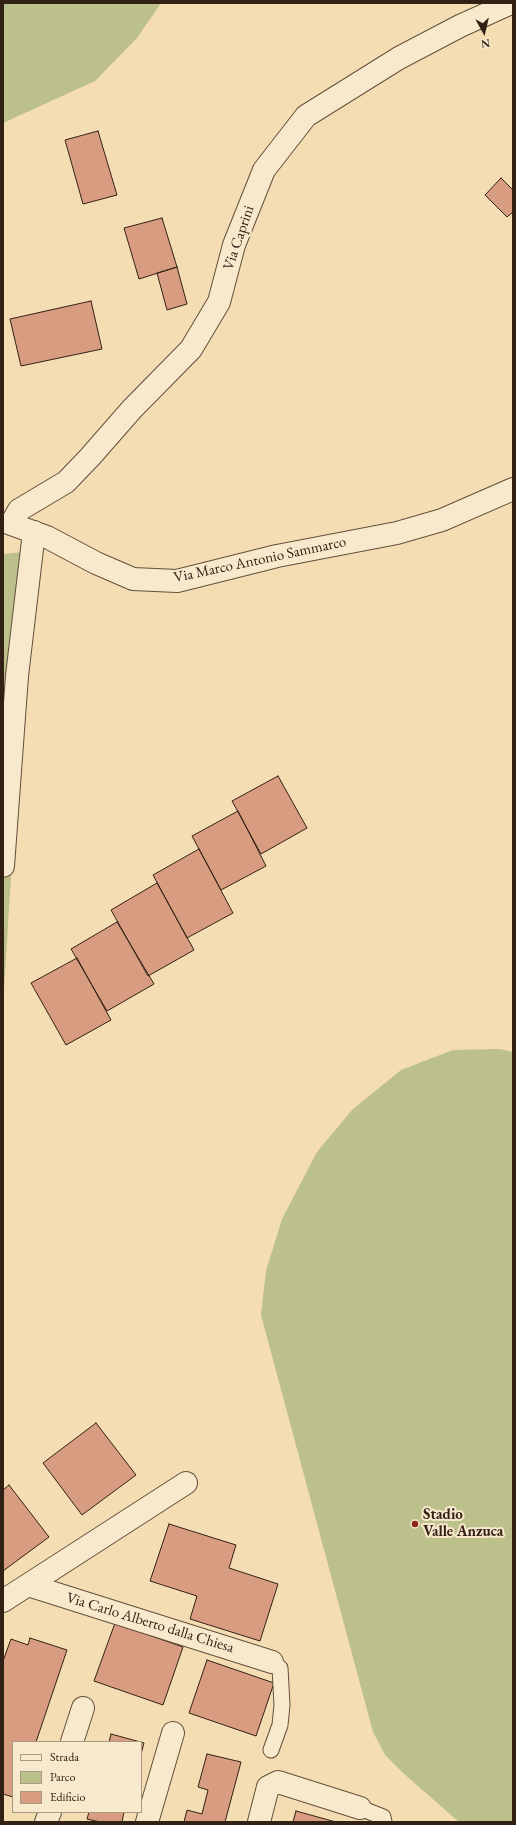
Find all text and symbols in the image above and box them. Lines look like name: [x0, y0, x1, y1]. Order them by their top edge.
north arrow: [464, 12, 504, 52]
text: N: [480, 36, 491, 51]
street label: Via Caprini: [220, 203, 258, 273]
street label: Via Marco Antonio Sammarco: [172, 533, 348, 587]
place label: Stadio Valle Anzuca: [423, 1506, 503, 1541]
marker: Stadio Valle Anzuca: [410, 1519, 420, 1529]
street label: Via Carlo Alberto dalla Chiesa: [64, 1589, 236, 1657]
legend: [12, 1741, 142, 1813]
text: Strada: [50, 1749, 79, 1765]
text: Parco: [50, 1769, 75, 1785]
text: Edificio: [50, 1789, 85, 1805]

